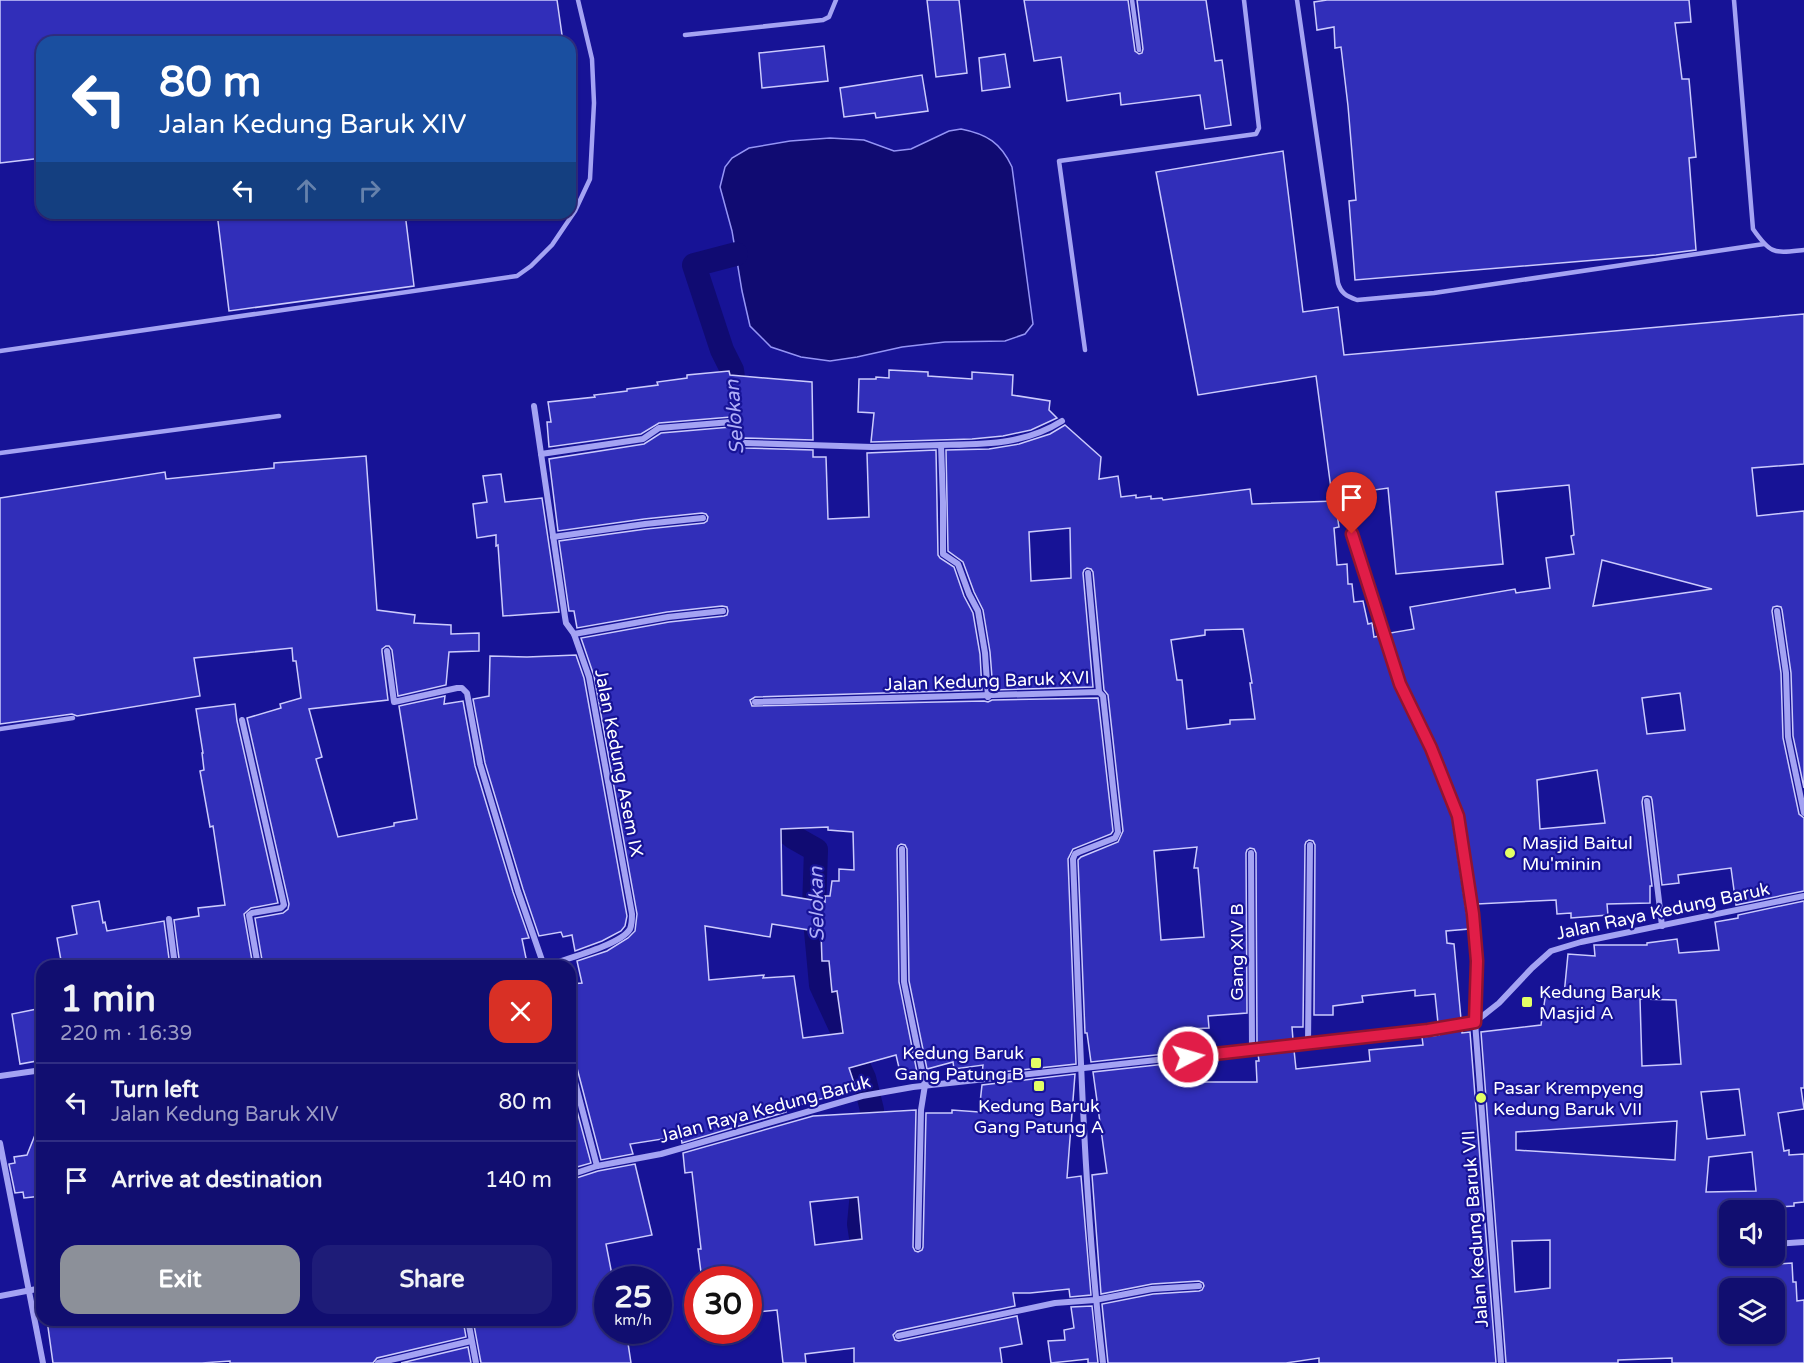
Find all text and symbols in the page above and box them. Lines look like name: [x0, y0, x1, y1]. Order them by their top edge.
text: 80 m: [159, 57, 261, 108]
icon: left: [60, 60, 138, 138]
text: Jalan Kedung Baruk XIV: [159, 108, 466, 141]
icon: left: [227, 174, 260, 207]
icon: ahead: [290, 174, 323, 207]
icon: right: [353, 174, 386, 207]
water label: Selokan: [720, 378, 750, 455]
pin: [1326, 472, 1377, 534]
icon: arrive: [1335, 481, 1368, 514]
street label: Jalan Kedung Baruk XVI: [884, 666, 1090, 696]
street label: Jalan Kedung Asem IX: [590, 667, 648, 859]
place label: Masjid Baitul Mu'minin: [1522, 832, 1633, 875]
marker: Masjid Baitul Mu'minin: [1503, 846, 1517, 860]
water label: Selokan: [804, 866, 830, 942]
street label: Jalan Raya Kedung Baruk: [1554, 878, 1772, 944]
street label: Gang XIV B: [1226, 903, 1248, 1001]
text: 1 min: [60, 978, 156, 1021]
button: close: [489, 980, 552, 1043]
place label: Kedung Baruk Masjid A: [1539, 981, 1661, 1024]
marker: Kedung Baruk Masjid A: [1520, 995, 1534, 1009]
text: 220 m · 16:39: [60, 1022, 192, 1046]
position arrow: [1156, 1025, 1220, 1089]
place label: Kedung Baruk Gang Patung B: [894, 1042, 1024, 1085]
marker: Kedung Baruk Gang Patung B: [1029, 1056, 1043, 1070]
street label: Jalan Raya Kedung Baruk: [657, 1070, 873, 1148]
text: Turn left: [111, 1077, 199, 1103]
place label: Pasar Krempyeng Kedung Baruk VII: [1493, 1077, 1644, 1120]
marker: Kedung Baruk Gang Patung A: [1032, 1079, 1046, 1093]
icon: left: [60, 1086, 93, 1119]
text: 80 m: [498, 1089, 552, 1115]
marker: Pasar Krempyeng Kedung Baruk VII: [1474, 1091, 1488, 1105]
place label: Kedung Baruk Gang Patung A: [974, 1095, 1104, 1138]
text: Jalan Kedung Baruk XIV: [111, 1103, 339, 1127]
street label: Jalan Kedung Baruk VII: [1457, 1129, 1493, 1329]
icon: arrive: [60, 1164, 93, 1197]
text: Arrive at destination: [111, 1167, 322, 1193]
text: 140 m: [485, 1167, 552, 1193]
map controls: [1719, 1200, 1785, 1344]
button: sound: [1719, 1200, 1785, 1266]
button: Exit: [60, 1245, 300, 1314]
button: Share: [312, 1245, 552, 1314]
speed limit sign: 30: [684, 1266, 762, 1344]
button: layers: [1719, 1278, 1785, 1344]
text: 25: [614, 1279, 652, 1316]
text: km/h: [614, 1311, 652, 1329]

